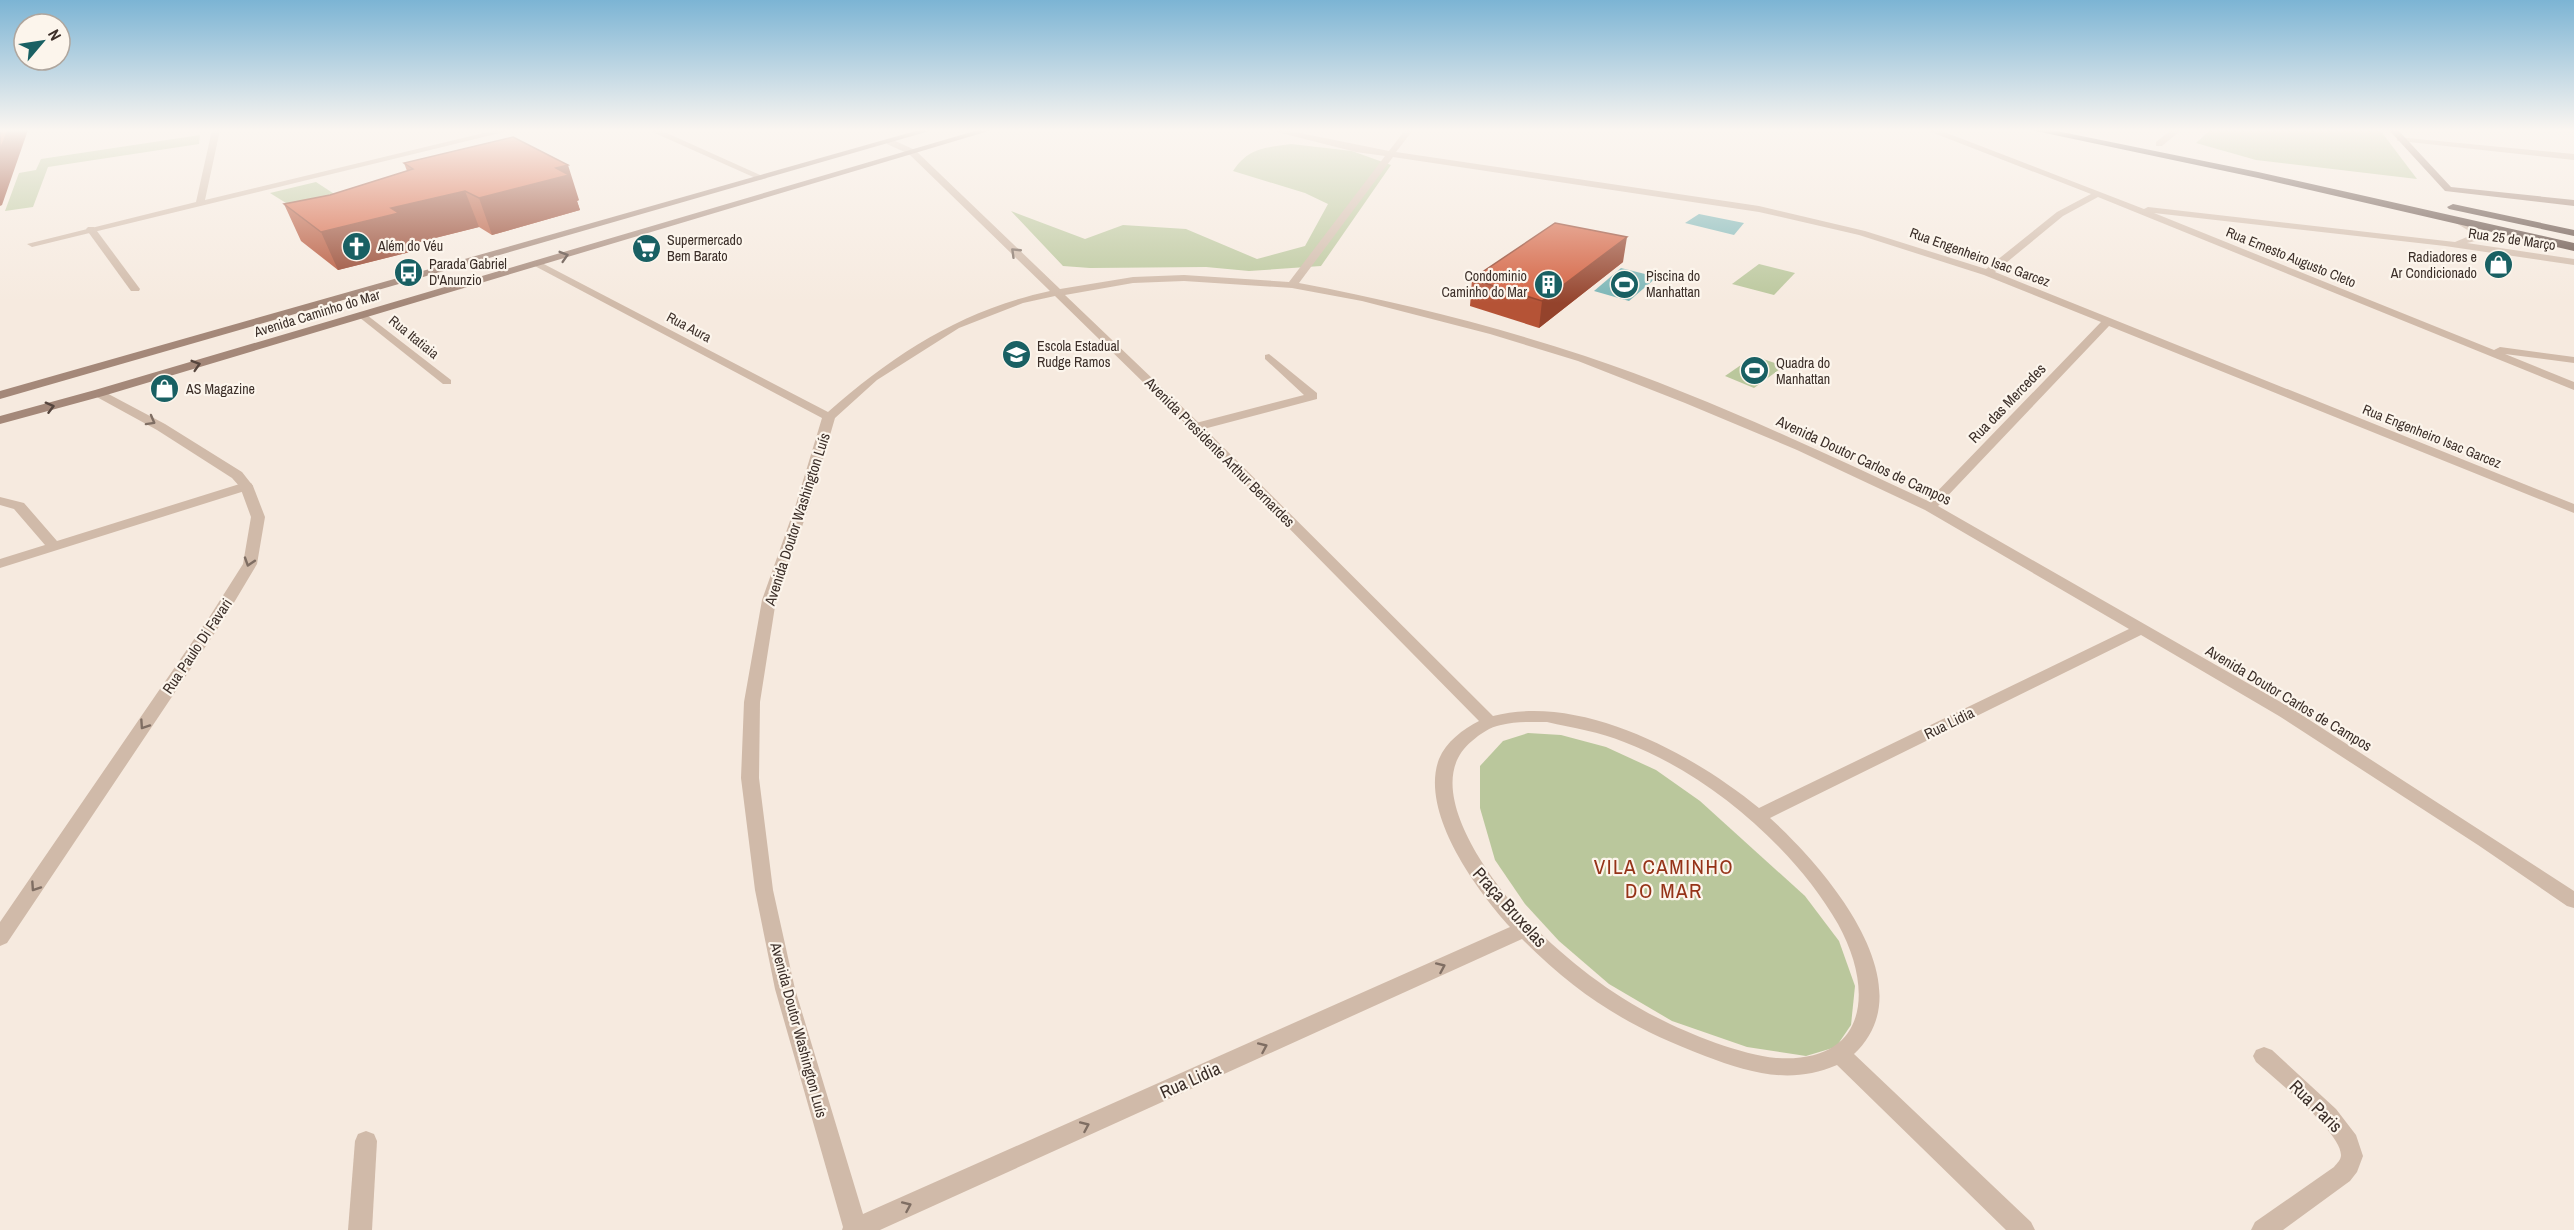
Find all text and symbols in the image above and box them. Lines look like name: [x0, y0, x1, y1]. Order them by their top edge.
north arrow: [12, 12, 72, 72]
text: N: [43, 25, 67, 44]
street label: Rua Engenheiro Isac Garcez: [1907, 223, 2053, 291]
street label: Rua Ernesto Augusto Cleto: [2223, 223, 2359, 291]
street label: Rua 25 de Março: [2467, 224, 2557, 254]
church icon: Além do Véu: [341, 230, 373, 262]
place label: Supermercado Bem Barato: [667, 231, 742, 265]
supermarket icon: Supermercado Bem Barato: [630, 232, 662, 264]
place label: Além do Véu: [377, 237, 443, 255]
one-way arrow: [1011, 248, 1021, 259]
place label: Radiadores e Ar Condicionado: [2390, 248, 2477, 282]
shop icon: Radiadores e Ar Condicionado: [2482, 249, 2514, 281]
one-way arrow: [558, 251, 569, 263]
place label: Parada Gabriel D'Anunzio: [429, 255, 507, 289]
bus stop icon: Parada Gabriel D'Anunzio: [392, 256, 424, 288]
place label: Condominio Caminho do Mar: [1442, 267, 1527, 301]
place label: Piscina do Manhattan: [1646, 267, 1700, 301]
building icon: Condominio Caminho do Mar: [1532, 268, 1564, 300]
sports icon: Piscina do Manhattan: [1609, 268, 1641, 300]
street label: Avenida Caminho do Mar: [251, 285, 382, 341]
street label: Rua Aura: [664, 308, 715, 346]
street label: Rua Itatiaia: [385, 311, 443, 363]
place label: Escola Estadual Rudge Ramos: [1037, 337, 1119, 371]
school or university icon: Escola Estadual Rudge Ramos: [1000, 338, 1032, 370]
place label: Quadra do Manhattan: [1776, 354, 1830, 388]
sports icon: Quadra do Manhattan: [1739, 355, 1771, 387]
street label: Rua das Mercedes: [1964, 359, 2050, 447]
one-way arrow: [190, 360, 201, 372]
street label: Avenida Presidente Arthur Bernardes: [1140, 372, 1300, 532]
shop icon: AS Magazine: [149, 373, 181, 405]
place label: AS Magazine: [185, 380, 255, 398]
street label: Rua Engenheiro Isac Garcez: [2360, 400, 2504, 472]
one-way arrow: [44, 402, 55, 414]
street label: Avenida Doutor Carlos de Campos: [1772, 410, 1955, 510]
one-way arrow: [144, 414, 155, 425]
street label: Avenida Doutor Washington Luís: [759, 430, 835, 609]
one-way arrow: [244, 556, 256, 566]
street label: Rua Paulo Di Favari: [157, 594, 237, 698]
street label: Avenida Doutor Carlos de Campos: [2201, 639, 2376, 756]
street label: Rua Lidia: [1920, 702, 1978, 744]
one-way arrow: [140, 719, 151, 730]
district label: VILA CAMINHO DO MAR: [1594, 852, 1734, 905]
street label: Praça Bruxelas: [1467, 861, 1553, 953]
one-way arrow: [30, 881, 42, 891]
street label: Avenida Doutor Washington Luís: [765, 939, 833, 1120]
one-way arrow: [1435, 962, 1446, 974]
one-way arrow: [1257, 1042, 1268, 1054]
street label: Rua Lidia: [1156, 1056, 1224, 1104]
street label: Rua Paris: [2284, 1074, 2348, 1138]
one-way arrow: [1079, 1122, 1090, 1134]
one-way arrow: [901, 1201, 912, 1213]

